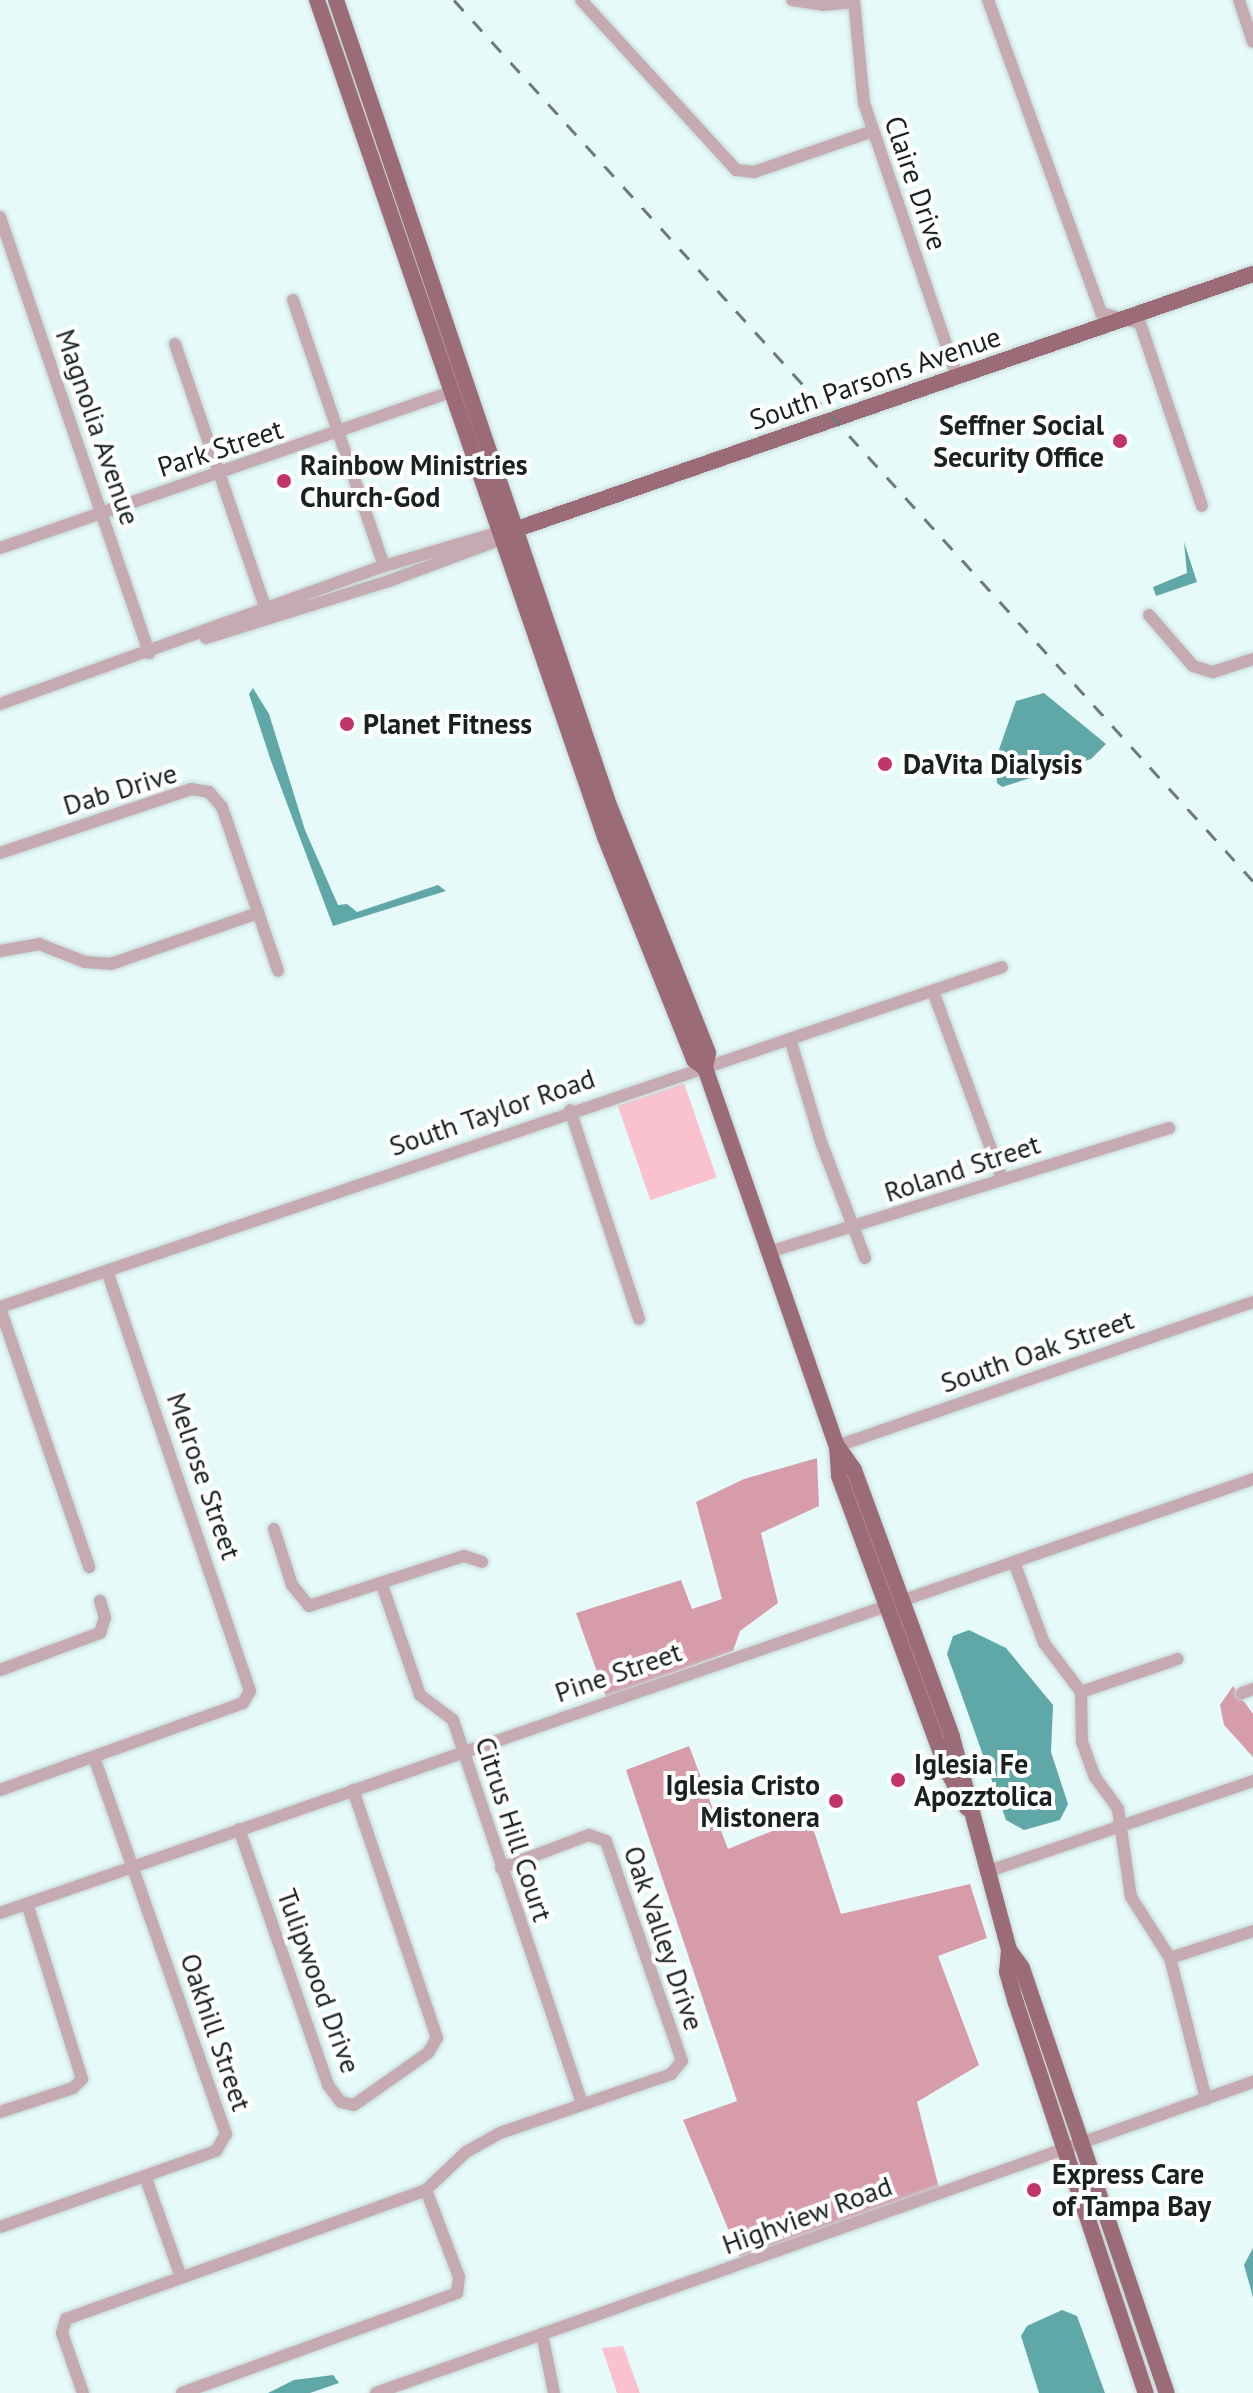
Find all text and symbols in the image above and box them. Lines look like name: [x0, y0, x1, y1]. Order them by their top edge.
street label: Claire Drive: [877, 112, 955, 254]
street label: South Parsons Avenue: [745, 319, 1005, 437]
street label: Magnolia Avenue: [49, 324, 147, 530]
place label: Seffner Social Security Office: [932, 408, 1104, 474]
street label: Park Street: [153, 412, 287, 484]
marker: Seffner Social Security Office: [1111, 432, 1129, 450]
place label: Rainbow Ministries Church-God: [300, 448, 528, 514]
marker: Rainbow Ministries Church-God: [275, 472, 293, 490]
place label: Planet Fitness: [363, 707, 532, 741]
marker: Planet Fitness: [338, 715, 356, 733]
place label: DaVita Dialysis: [903, 747, 1082, 781]
marker: DaVita Dialysis: [874, 753, 896, 775]
street label: Dab Drive: [59, 756, 181, 822]
street label: South Taylor Road: [384, 1061, 600, 1163]
street label: Roland Street: [880, 1127, 1044, 1209]
street label: South Oak Street: [936, 1302, 1138, 1400]
street label: Melrose Street: [160, 1388, 248, 1564]
street label: Pine Street: [550, 1635, 686, 1709]
street label: Citrus Hill Court: [468, 1733, 560, 1925]
place label: Iglesia Fe Apozztolica: [914, 1747, 1053, 1813]
place label: Iglesia Cristo Mistonera: [665, 1768, 820, 1834]
marker: Iglesia Fe Apozztolica: [889, 1771, 907, 1789]
marker: Iglesia Cristo Mistonera: [827, 1792, 845, 1810]
street label: Oak Valley Drive: [616, 1840, 712, 2036]
street label: Tulipwood Drive: [270, 1884, 368, 2078]
street label: Oakhill Street: [173, 1949, 259, 2115]
place label: Express Care of Tampa Bay: [1052, 2157, 1212, 2223]
street label: Highview Road: [717, 2169, 897, 2261]
marker: Express Care of Tampa Bay: [1023, 2179, 1045, 2201]

